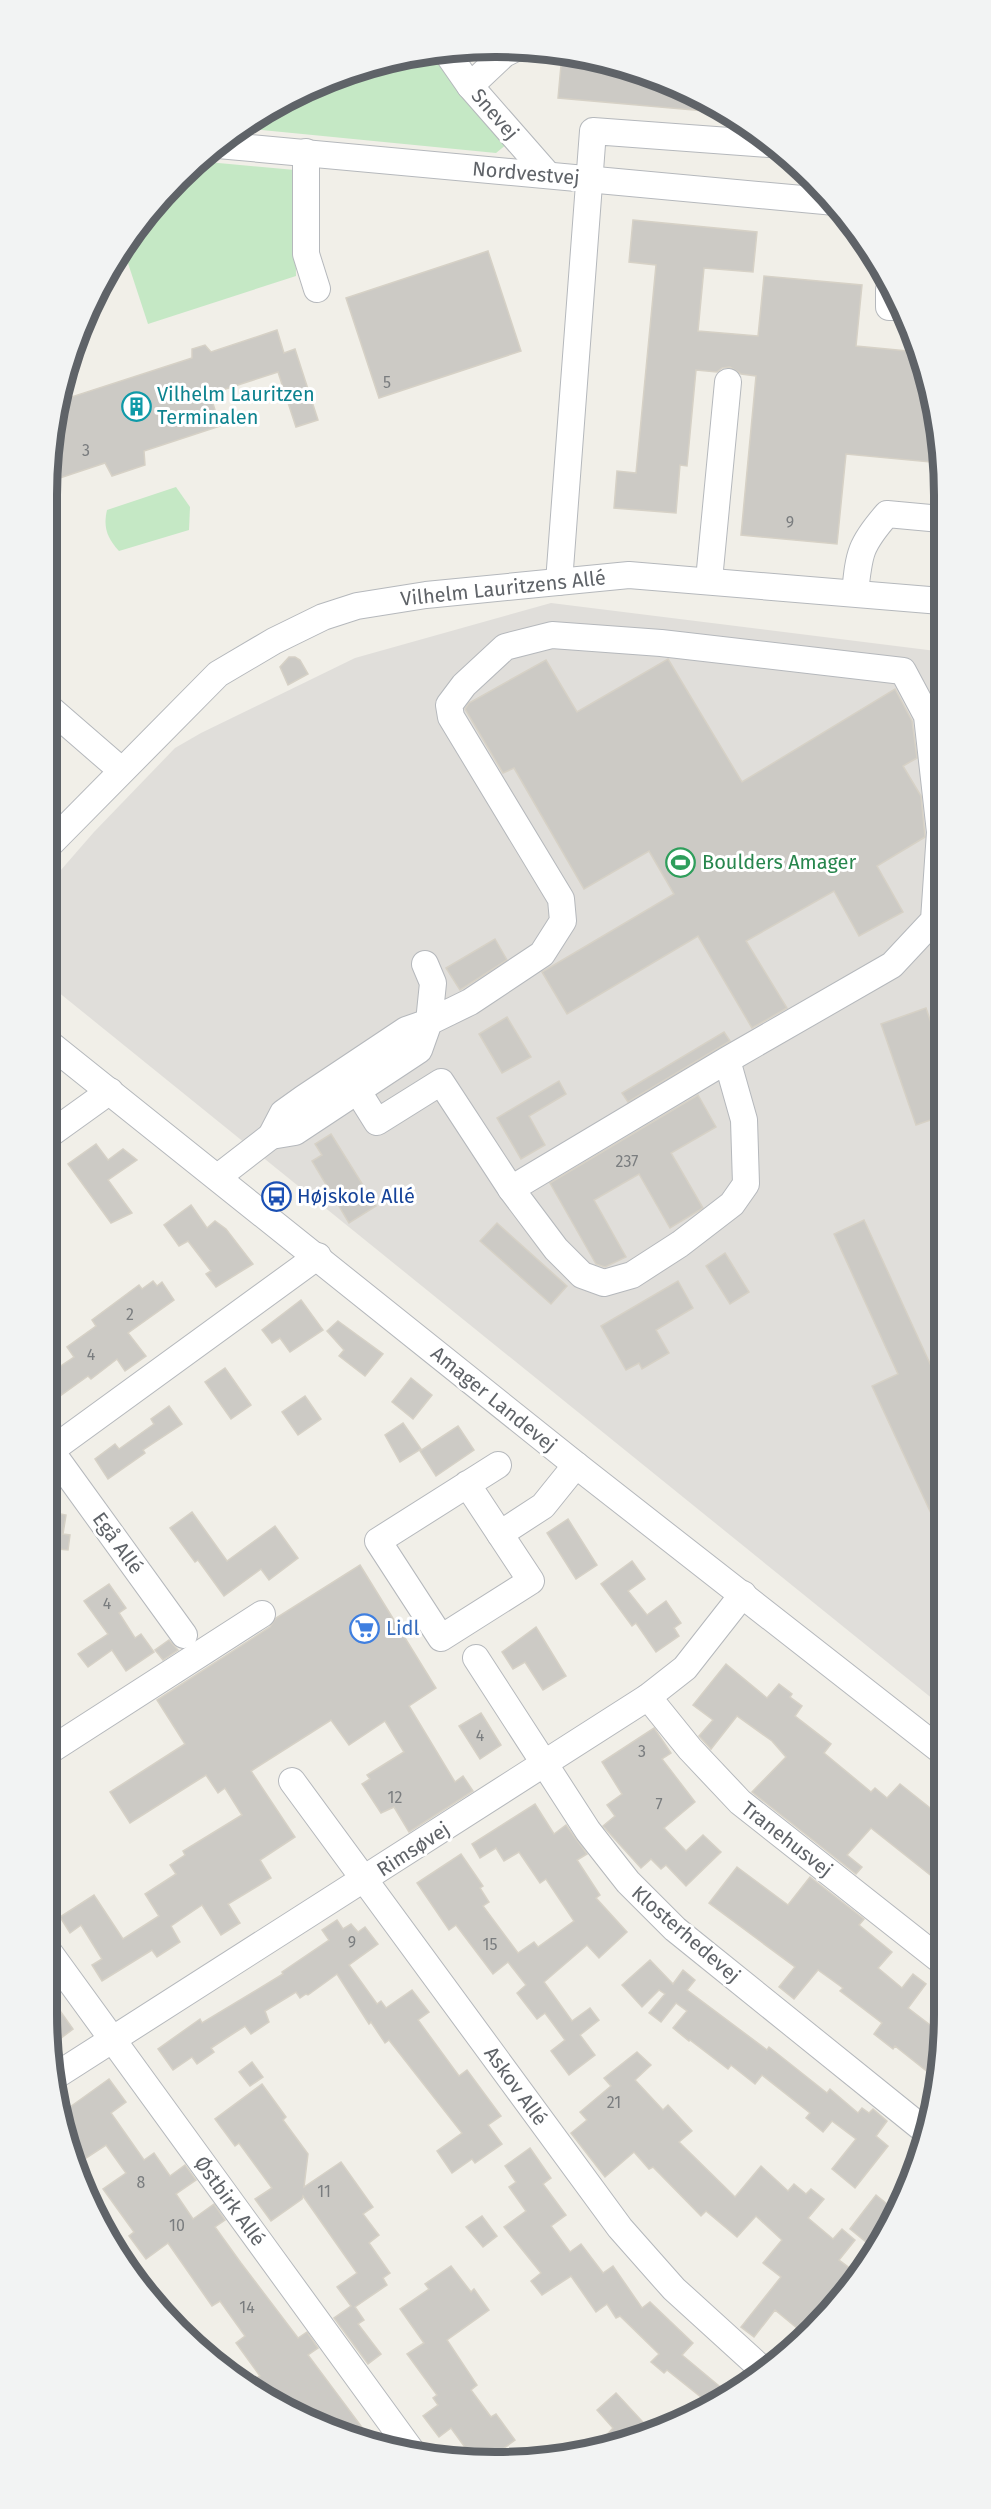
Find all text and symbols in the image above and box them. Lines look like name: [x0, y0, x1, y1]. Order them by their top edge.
street label: Snevej: [466, 84, 524, 144]
street label: Nordvestvej: [471, 156, 581, 190]
house number: 5: [383, 373, 391, 392]
place label: Vilhelm Lauritzen Terminalen: [157, 382, 315, 429]
building icon: Vilhelm Lauritzen Terminalen: [120, 390, 152, 422]
house number: 3: [82, 441, 90, 460]
house number: 9: [786, 513, 794, 532]
street label: Vilhelm Lauritzens Allé: [399, 565, 607, 611]
sports icon: Boulders Amager: [665, 846, 697, 878]
place label: Boulders Amager: [702, 850, 856, 874]
house number: 237: [616, 1152, 638, 1171]
bus stop icon: Højskole Allé: [260, 1180, 292, 1212]
place label: Højskole Allé: [297, 1184, 415, 1208]
house number: 2: [126, 1305, 134, 1324]
street label: Amager Landevej: [426, 1341, 562, 1457]
house number: 4: [87, 1345, 96, 1364]
street label: Egå Allé: [88, 1507, 148, 1579]
house number: 4: [103, 1594, 112, 1613]
supermarket icon: Lidl: [349, 1612, 381, 1644]
place label: Lidl: [386, 1616, 420, 1640]
house number: 4: [476, 1726, 485, 1745]
house number: 3: [638, 1742, 646, 1761]
house number: 12: [388, 1788, 402, 1807]
house number: 7: [655, 1795, 663, 1814]
street label: Tranehusvej: [737, 1796, 837, 1882]
street label: Rimsøvej: [372, 1817, 454, 1881]
street label: Klosterhedevej: [627, 1880, 745, 1988]
house number: 9: [348, 1933, 356, 1952]
house number: 15: [483, 1935, 497, 1954]
street label: Askov Allé: [479, 2042, 553, 2130]
house number: 21: [607, 2093, 621, 2112]
street label: Østbirk Allé: [189, 2151, 271, 2251]
house number: 8: [137, 2173, 146, 2192]
house number: 11: [317, 2182, 331, 2201]
house number: 10: [169, 2216, 185, 2235]
house number: 14: [239, 2298, 255, 2317]

